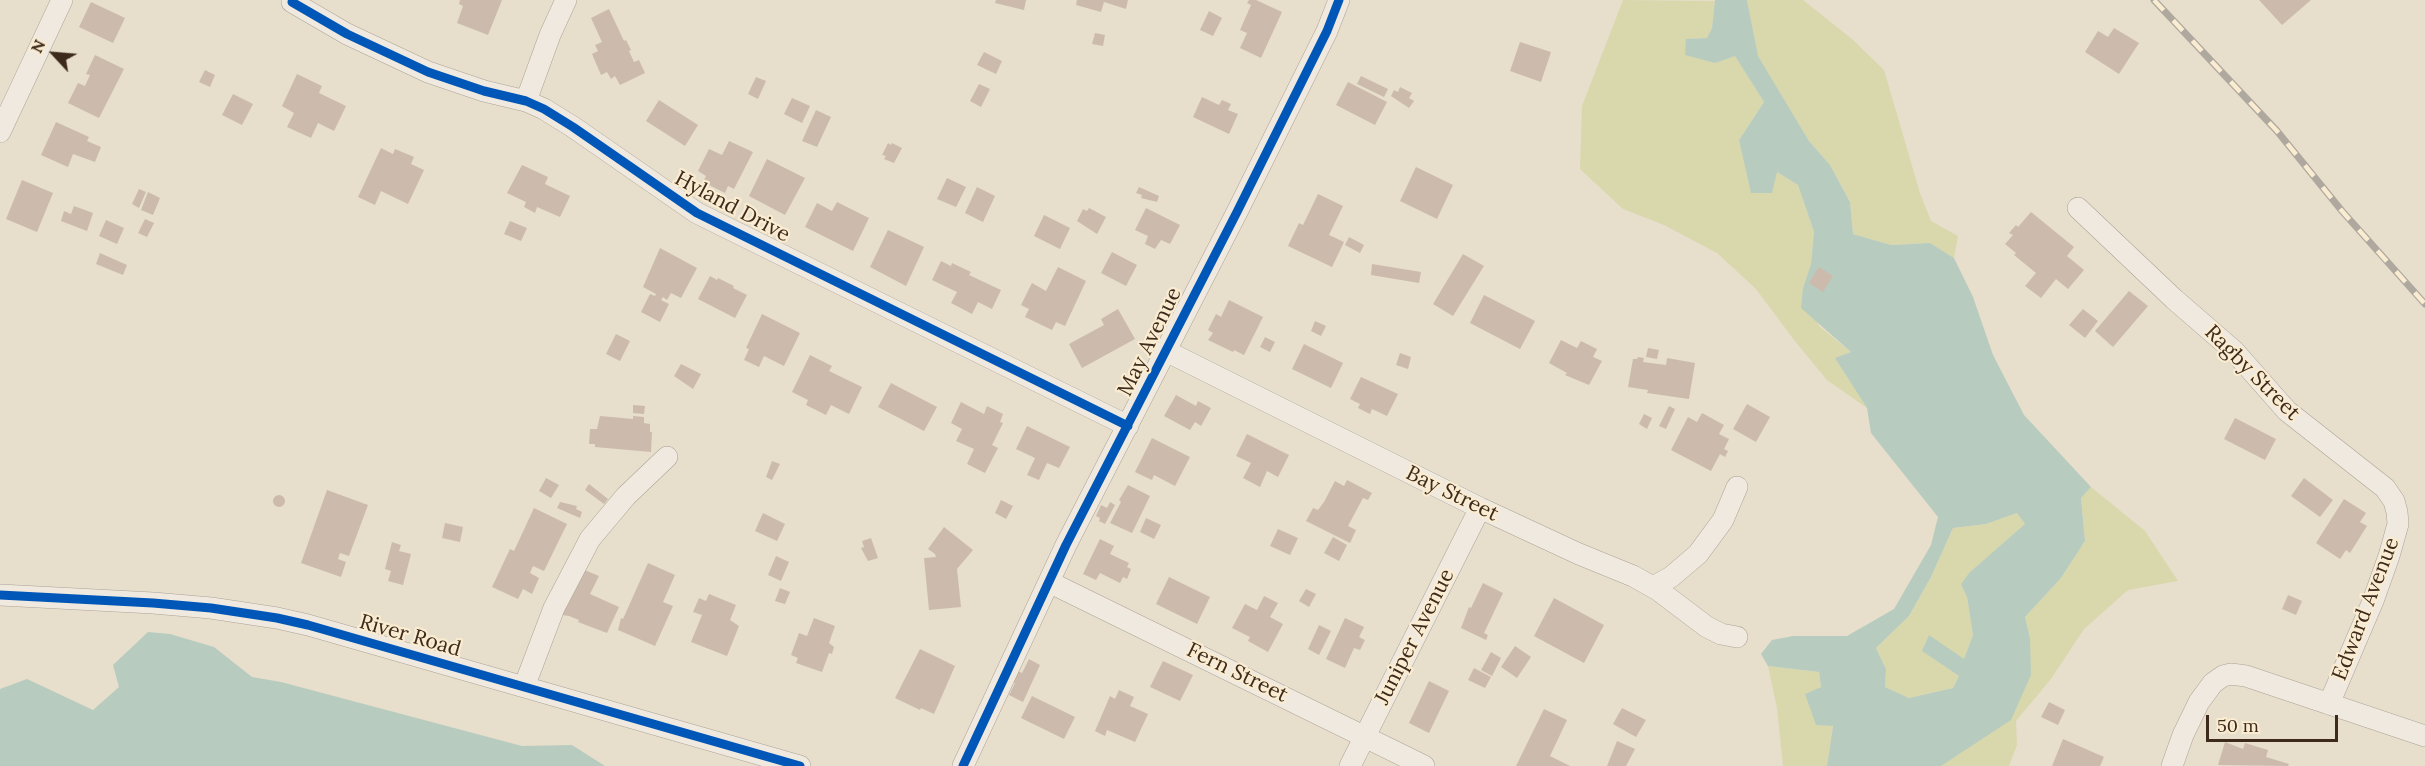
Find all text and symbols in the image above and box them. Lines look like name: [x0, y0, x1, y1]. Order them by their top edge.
north arrow: [24, 24, 84, 84]
text: N: [26, 36, 50, 56]
street label: Hyland Drive: [670, 166, 794, 248]
street label: May Avenue: [1113, 284, 1187, 400]
street label: Ragby Street: [2199, 320, 2305, 426]
street label: Bay Street: [1402, 461, 1502, 527]
street label: Edward Avenue: [2327, 534, 2405, 684]
street label: Juniper Avenue: [1370, 565, 1460, 709]
street label: River Road: [356, 610, 464, 662]
street label: Fern Street: [1182, 638, 1292, 708]
scale bar: [2209, 703, 2341, 741]
text: 50 m: [2217, 714, 2259, 737]

